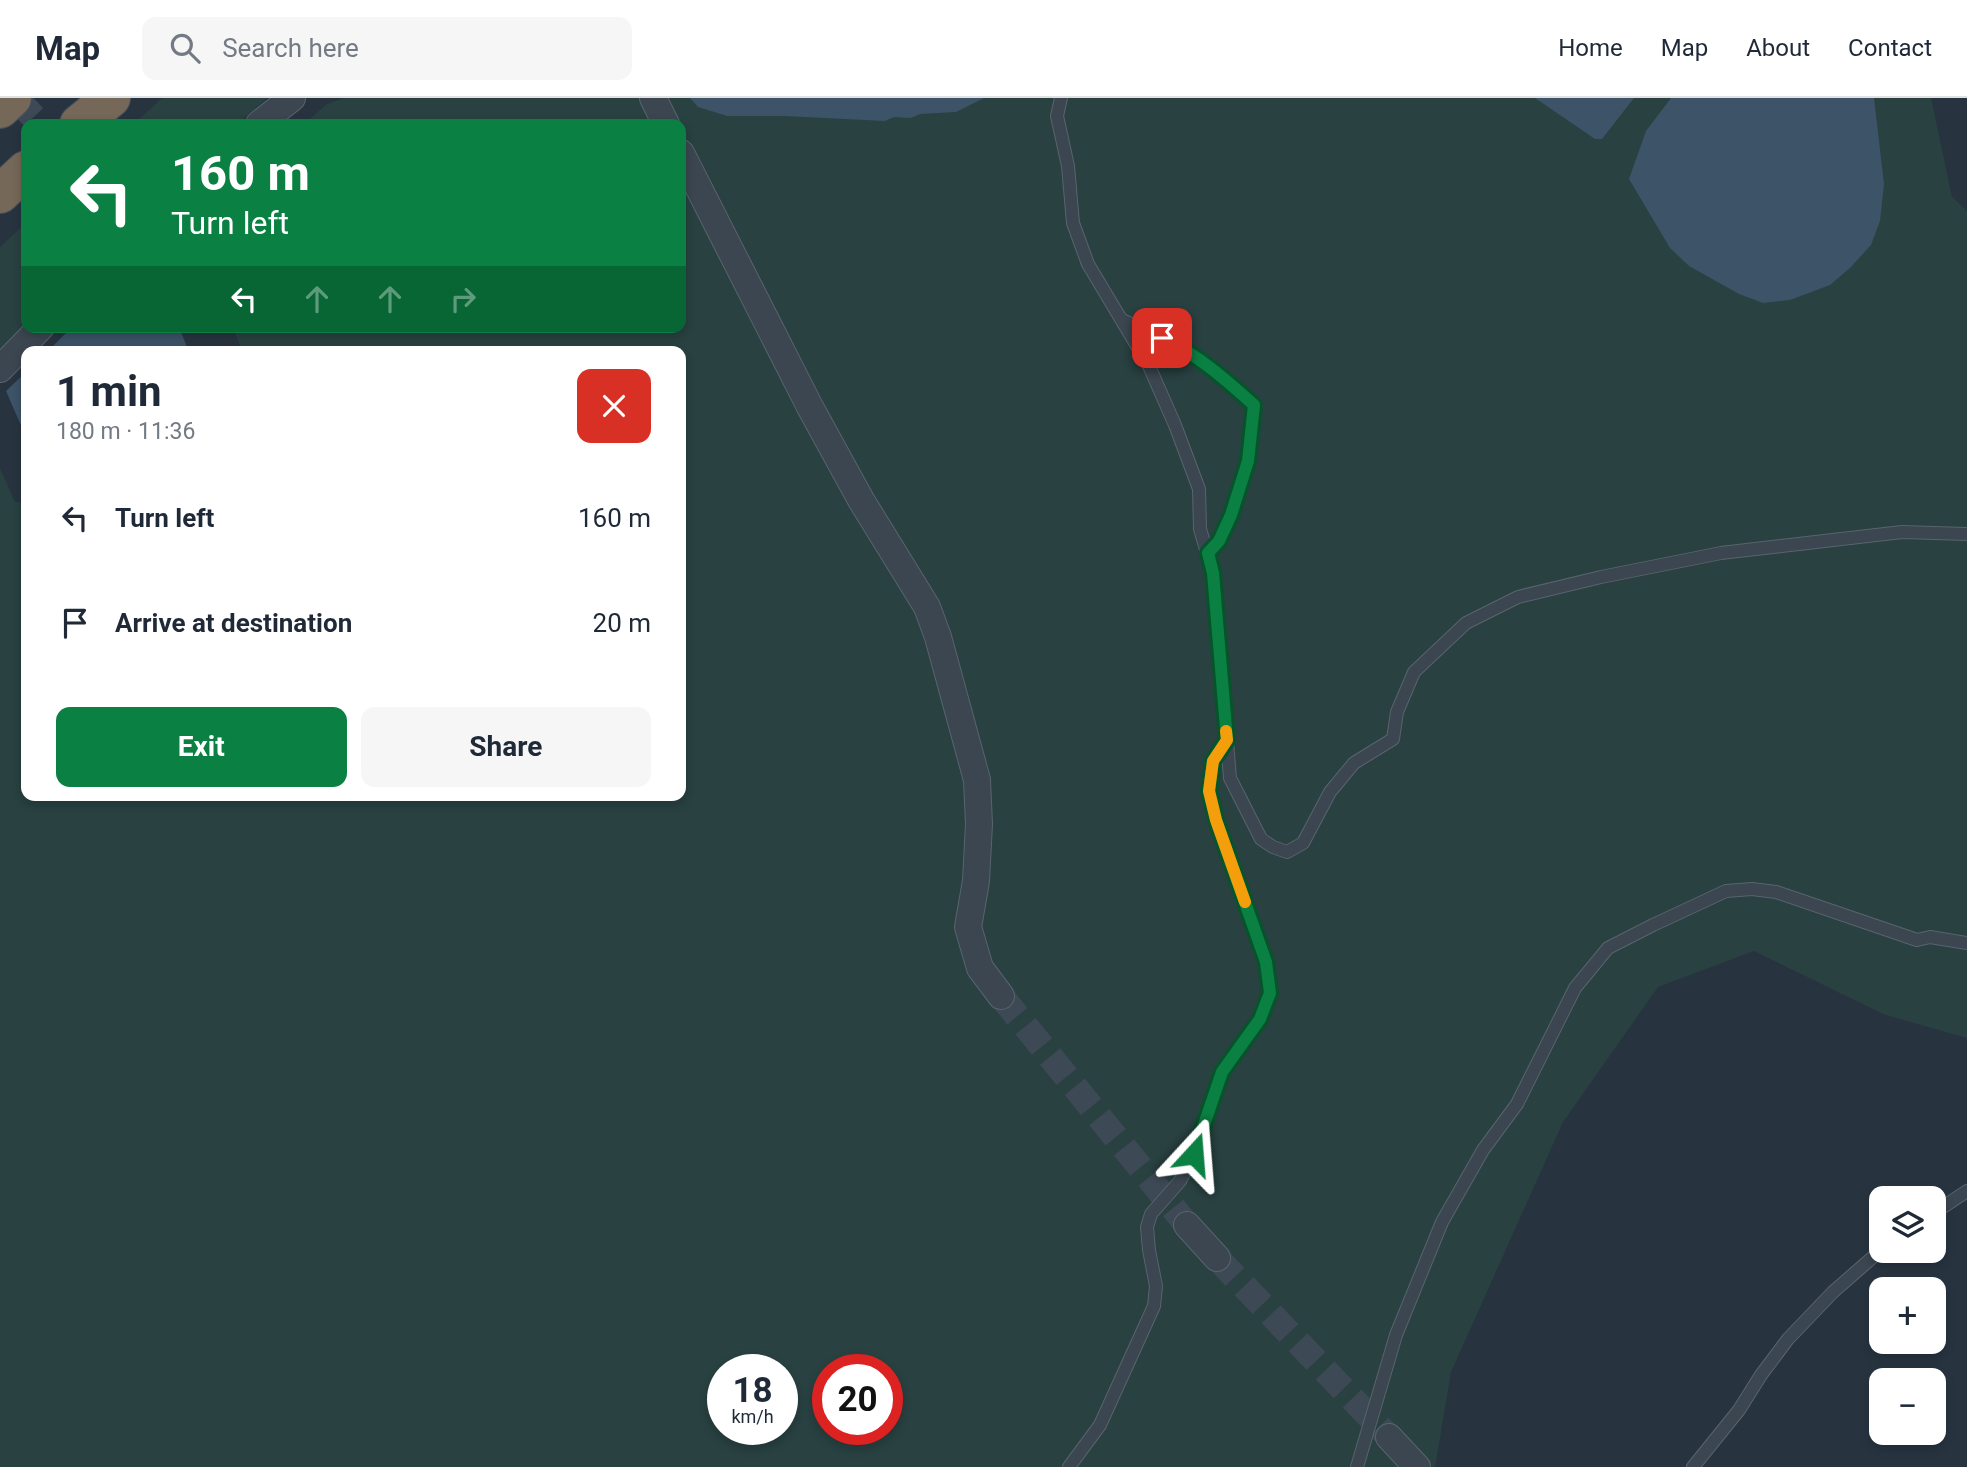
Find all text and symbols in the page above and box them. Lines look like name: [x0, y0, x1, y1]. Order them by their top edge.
search box: [142, 17, 632, 80]
text: Map: [35, 29, 100, 68]
icon: search: [166, 29, 204, 67]
text: Search here: [222, 33, 359, 63]
text: Home: [1558, 34, 1623, 62]
text: Map: [1661, 34, 1708, 62]
text: About: [1746, 34, 1810, 62]
text: Contact: [1848, 34, 1932, 62]
text: 160 m: [171, 145, 310, 202]
icon: left: [56, 147, 147, 238]
text: Turn left: [171, 204, 289, 242]
icon: left: [225, 280, 263, 318]
icon: ahead: [298, 280, 336, 318]
icon: ahead: [371, 280, 409, 318]
icon: right: [444, 280, 482, 318]
pin: [1132, 308, 1192, 368]
icon: arrive: [1143, 319, 1181, 357]
text: 1 min: [56, 367, 162, 416]
button: close: [577, 369, 651, 443]
text: 180 m · 11:36: [56, 418, 195, 445]
icon: left: [56, 499, 94, 537]
text: Turn left: [115, 503, 214, 533]
text: 160 m: [578, 503, 651, 533]
icon: arrive: [56, 604, 94, 642]
text: Arrive at destination: [115, 608, 352, 638]
text: 20 m: [593, 608, 651, 638]
button: Exit: [56, 707, 347, 787]
button: Share: [361, 707, 651, 787]
position arrow: [1157, 1117, 1231, 1191]
map controls: [1869, 1186, 1946, 1445]
button: layers: [1869, 1186, 1946, 1263]
button: +: [1869, 1277, 1946, 1354]
speed limit sign: 20: [812, 1354, 903, 1445]
button: −: [1869, 1368, 1946, 1445]
text: 18: [732, 1370, 773, 1411]
text: km/h: [731, 1406, 774, 1427]

